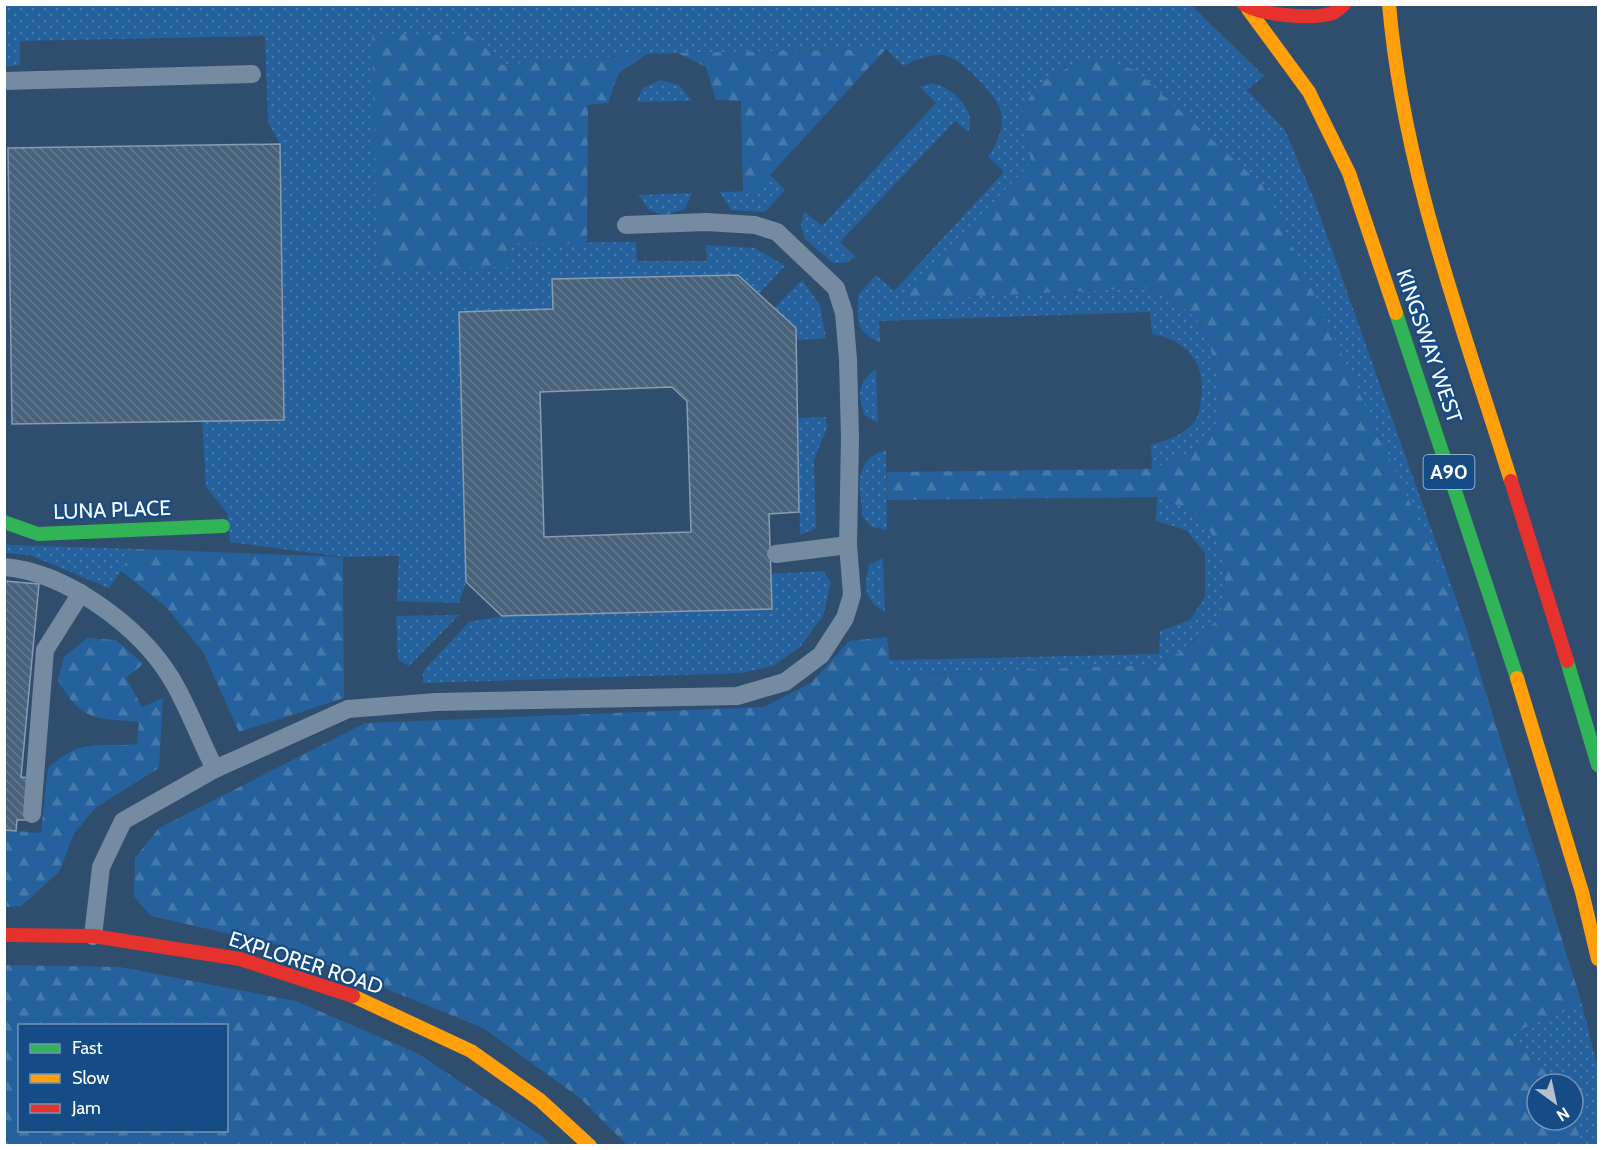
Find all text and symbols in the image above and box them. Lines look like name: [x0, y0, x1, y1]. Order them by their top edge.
street label: KINGSWAY WEST: [1391, 266, 1467, 426]
road number: A90: [1424, 455, 1474, 489]
street label: LUNA PLACE: [53, 495, 171, 524]
street label: EXPLORER ROAD: [226, 926, 386, 999]
legend: [18, 1024, 228, 1132]
text: Fast: [72, 1037, 103, 1059]
text: Slow: [72, 1067, 109, 1089]
north arrow: [1525, 1072, 1585, 1132]
text: Jam: [71, 1097, 101, 1119]
text: N: [1553, 1103, 1573, 1125]

